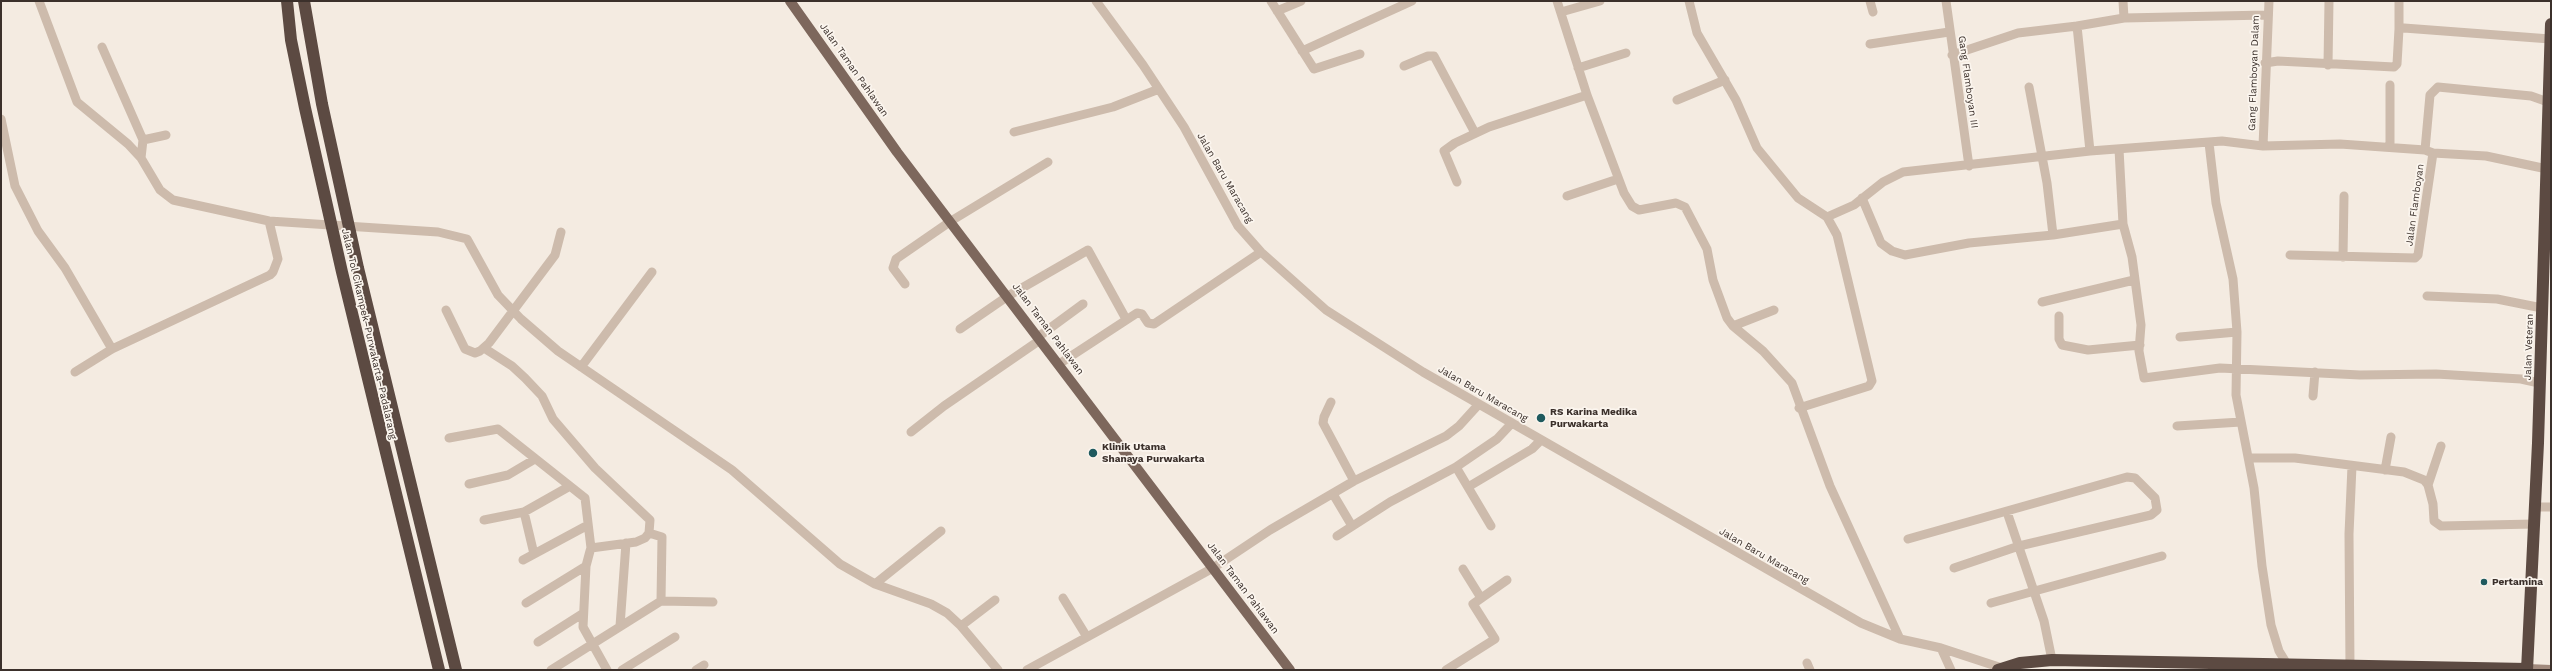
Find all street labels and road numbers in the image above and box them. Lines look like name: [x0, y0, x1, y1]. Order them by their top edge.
street label: Gang Flamboyan Dalam: [2246, 15, 2262, 131]
street label: Jalan Taman Pahlawan: [817, 21, 891, 119]
street label: Gang Flamboyan III: [1956, 35, 1980, 129]
street label: Jalan Baru Maracang: [1194, 131, 1256, 225]
street label: Jalan Flamboyan: [2403, 163, 2427, 247]
street label: Jalan Tol Cikampek–Purwakarta–Padalarang: [339, 227, 399, 441]
street label: Jalan Taman Pahlawan: [1010, 281, 1086, 377]
street label: Jalan Veteran: [2522, 313, 2536, 381]
street label: Jalan Baru Maracang: [1436, 363, 1530, 425]
street label: Jalan Baru Maracang: [1717, 525, 1811, 587]
street label: Jalan Taman Pahlawan: [1205, 540, 1281, 636]

